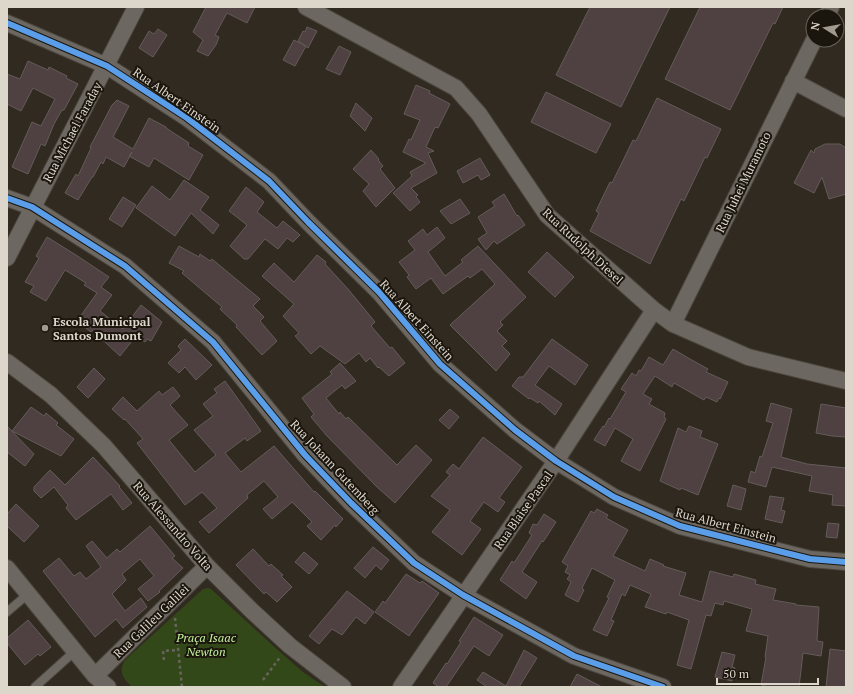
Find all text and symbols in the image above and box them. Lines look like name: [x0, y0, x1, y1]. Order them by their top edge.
north arrow: [805, 8, 845, 48]
text: N: [808, 20, 823, 32]
street label: Rua Albert Einstein: [130, 64, 224, 136]
street label: Rua Michael Faraday: [39, 79, 105, 184]
street label: Rua Juhei Muramoto: [712, 129, 774, 235]
street label: Rua Rudolph Diesel: [540, 205, 627, 287]
street label: Rua Albert Einstein: [377, 276, 457, 364]
place label: Escola Municipal Santos Dumont: [53, 314, 150, 343]
marker: Escola Municipal Santos Dumont: [40, 323, 50, 333]
street label: Rua Johann Gutemberg: [287, 417, 383, 518]
street label: Rua Blaise Pascal: [490, 468, 556, 552]
street label: Rua Alessandro Volta: [130, 478, 216, 574]
street label: Rua Albert Einstein: [674, 504, 778, 546]
street label: Rua Galileu Galilei: [110, 581, 192, 661]
park label: Praça Isaac Newton: [175, 630, 237, 659]
scale bar: [717, 660, 818, 686]
text: 50 m: [723, 666, 750, 681]

